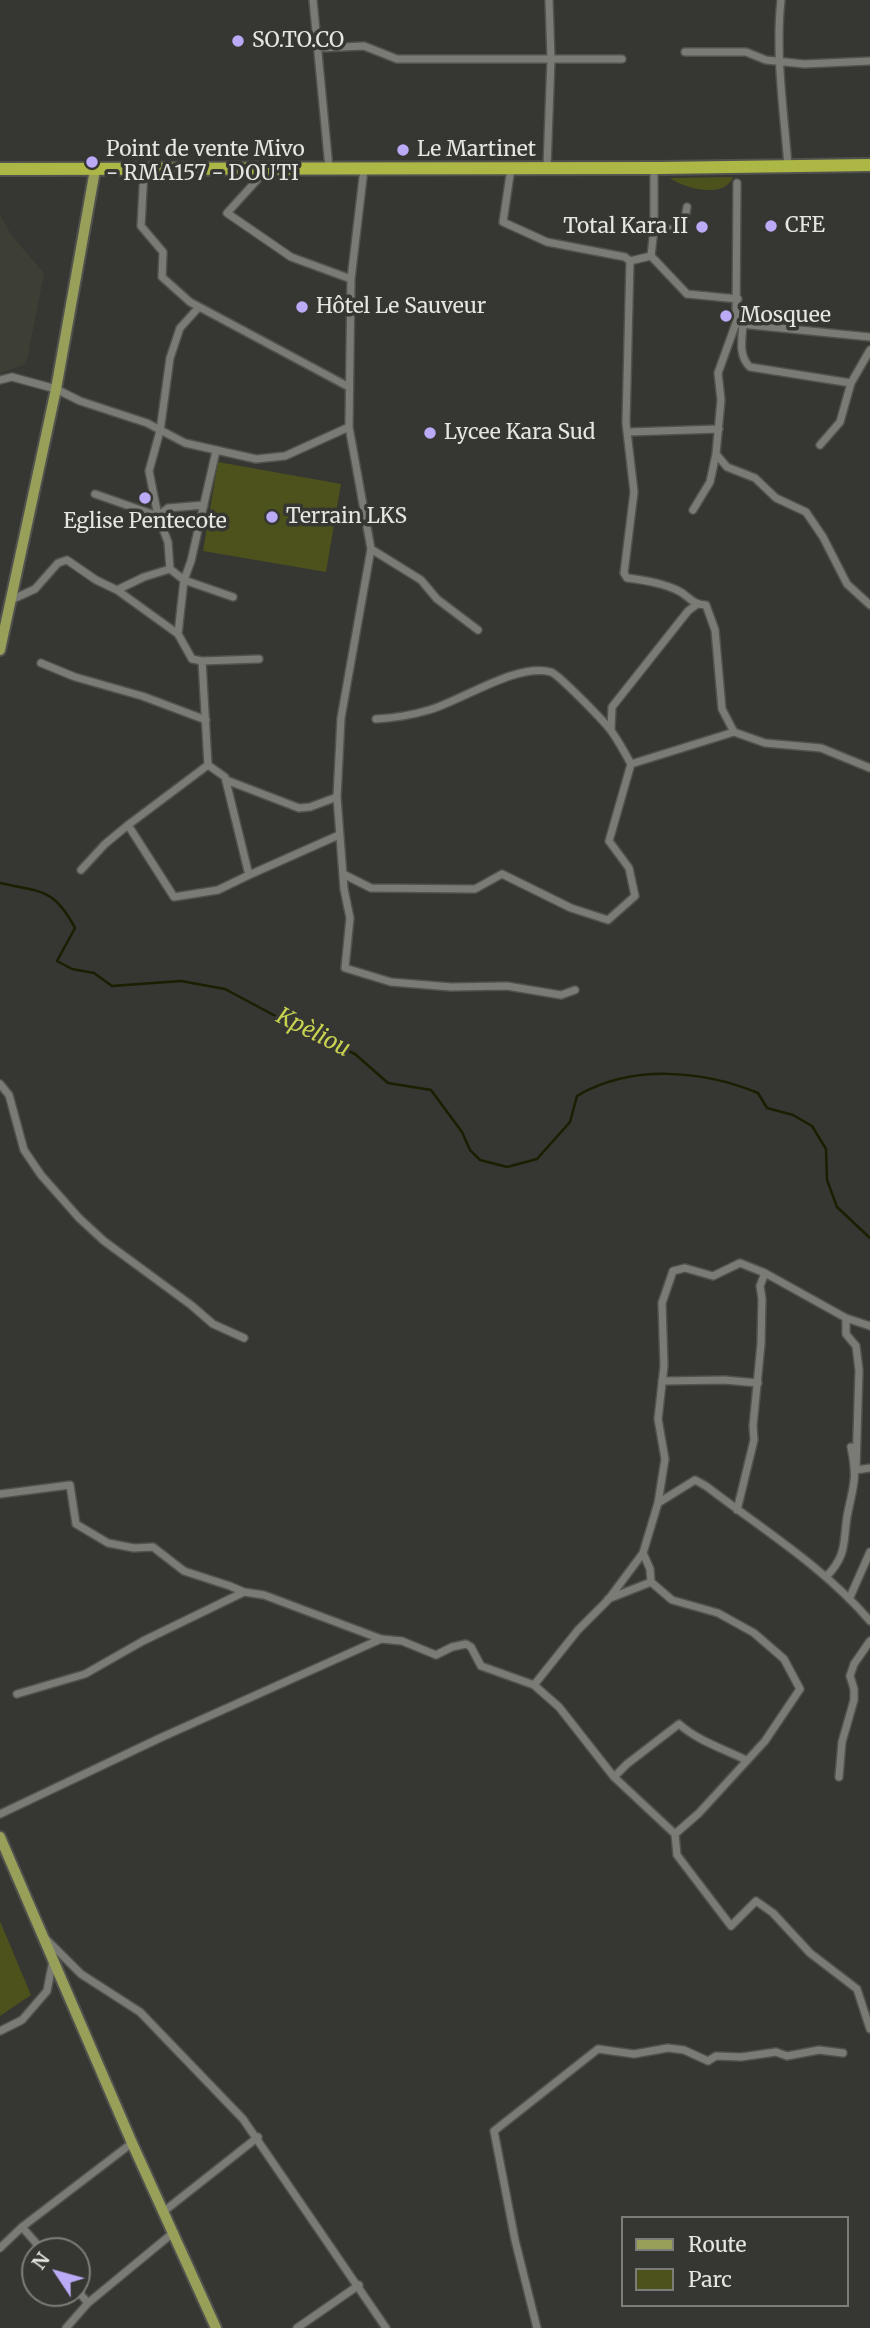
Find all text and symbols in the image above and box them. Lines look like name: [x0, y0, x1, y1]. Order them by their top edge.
place label: SO.TO.CO: [252, 28, 344, 54]
marker: SO.TO.CO: [230, 33, 246, 49]
place label: Point de vente Mivo - RMA157 - DOUTI: [106, 137, 305, 187]
place label: Le Martinet: [417, 137, 536, 163]
marker: Le Martinet: [395, 142, 411, 158]
marker: Point de vente Mivo - RMA157 - DOUTI: [84, 154, 100, 170]
place label: CFE: [785, 213, 825, 239]
place label: Total Kara II: [563, 214, 688, 240]
marker: CFE: [763, 218, 779, 234]
marker: Total Kara II: [694, 219, 710, 235]
place label: Hôtel Le Sauveur: [316, 294, 486, 320]
marker: Hôtel Le Sauveur: [294, 299, 310, 315]
place label: Mosquee: [740, 303, 831, 329]
marker: Mosquee: [718, 308, 734, 324]
place label: Lycee Kara Sud: [444, 420, 595, 446]
marker: Lycee Kara Sud: [422, 425, 438, 441]
marker: Eglise Pentecote: [137, 490, 153, 506]
place label: Terrain LKS: [286, 504, 407, 530]
place label: Eglise Pentecote: [63, 509, 227, 535]
marker: Terrain LKS: [264, 509, 280, 525]
water label: Kpèliou: [271, 1003, 355, 1063]
legend: [622, 2216, 849, 2307]
text: Route: [688, 2231, 746, 2258]
north arrow: [21, 2237, 91, 2307]
text: N: [27, 2248, 55, 2274]
text: Parc: [688, 2266, 732, 2293]

